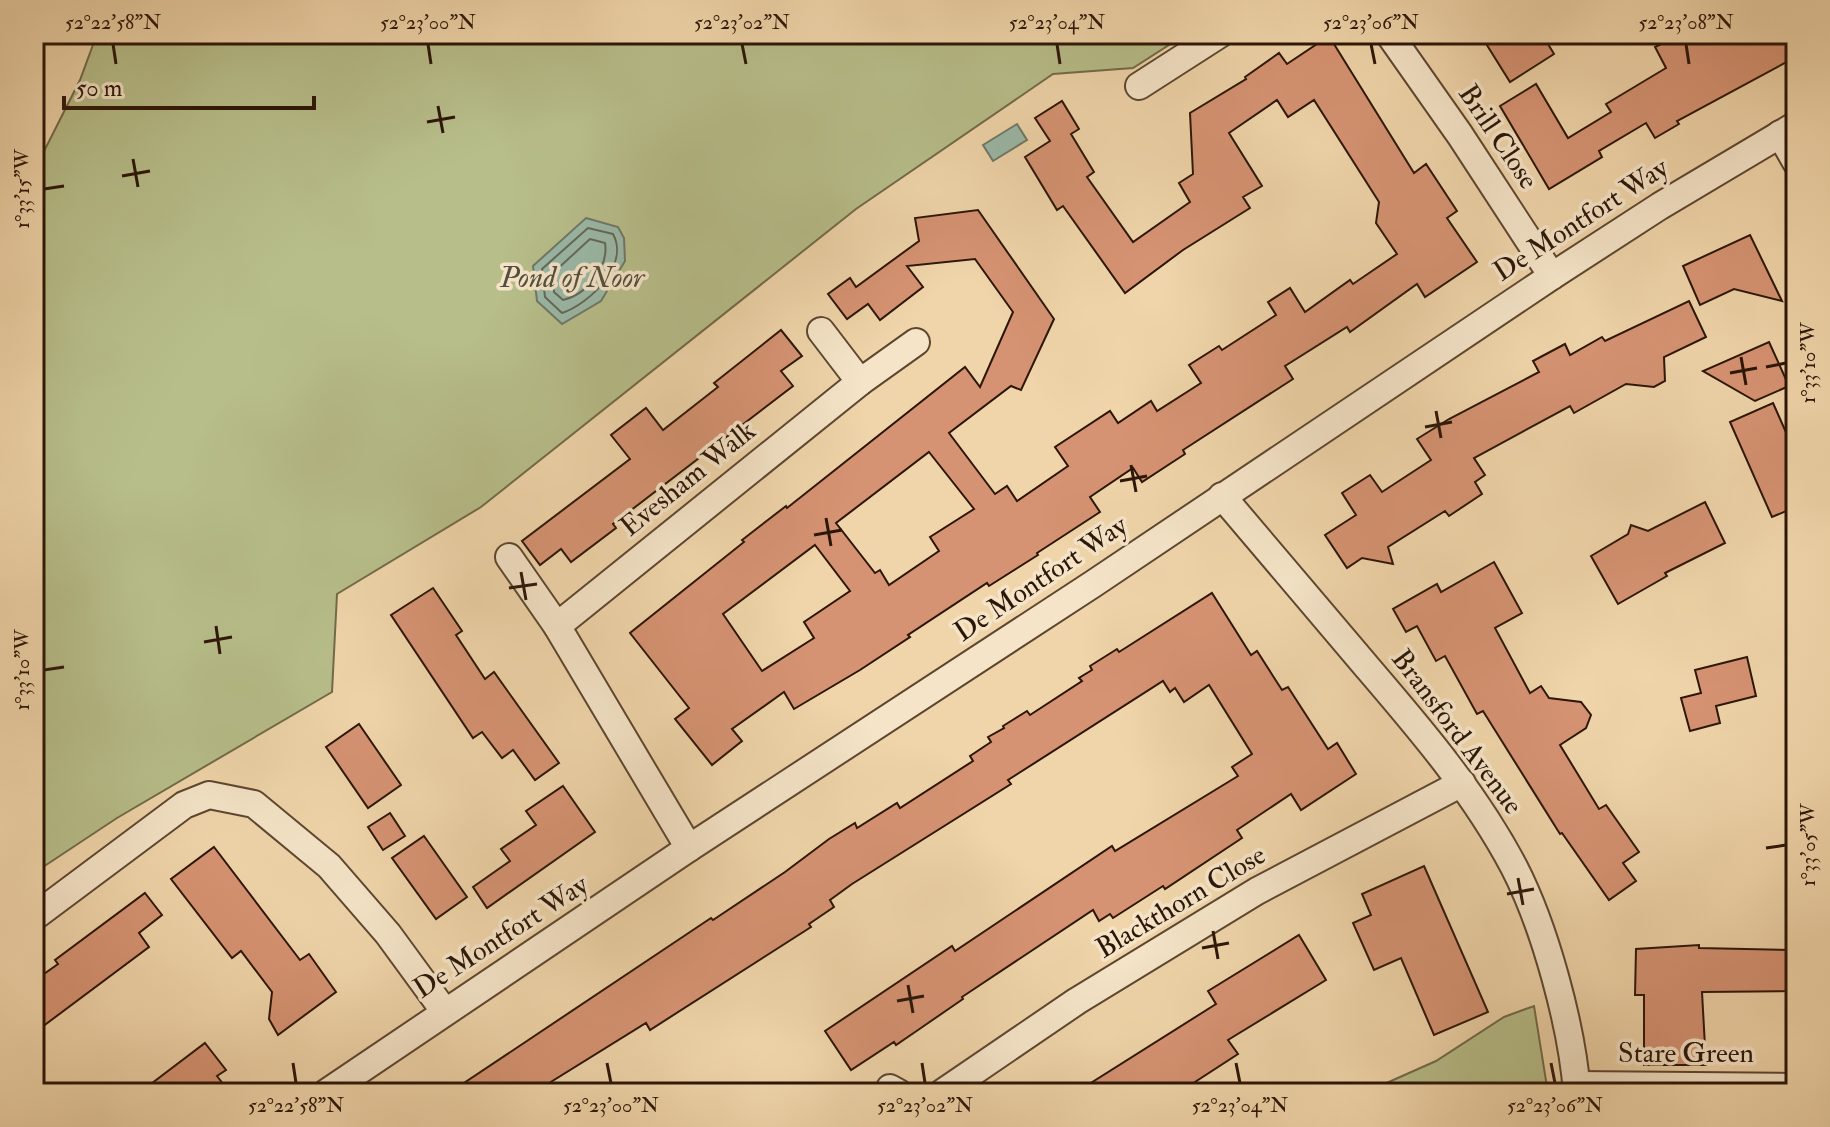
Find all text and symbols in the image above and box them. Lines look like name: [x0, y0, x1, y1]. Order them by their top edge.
text: 52°22'58"N: [65, 10, 161, 35]
text: 52°23'00"N: [380, 10, 476, 35]
text: 52°23'02"N: [694, 10, 790, 35]
text: 52°23'04"N: [1009, 10, 1105, 35]
text: 52°23'06"N: [1323, 10, 1419, 35]
text: 52°23'08"N: [1638, 10, 1734, 35]
scale bar: [64, 60, 314, 110]
text: 50 m: [76, 73, 123, 104]
street label: Brill Close: [1450, 78, 1546, 196]
text: 1°33'15"W: [10, 149, 35, 229]
street label: De Montfort Way: [1487, 150, 1675, 289]
water label: Pond of Noor: [499, 259, 646, 296]
text: 1°33'10"W: [1796, 322, 1821, 404]
street label: Evesham Walk: [613, 413, 763, 544]
street label: De Montfort Way: [948, 508, 1135, 650]
text: 1°33'10"W: [10, 629, 35, 711]
street label: Bransford Avenue: [1384, 643, 1531, 822]
text: 1°33'05"W: [1796, 803, 1821, 886]
street label: Blackthorn Close: [1090, 837, 1272, 966]
street label: De Montfort Way: [407, 867, 595, 1006]
street label: Stare Green: [1618, 1036, 1754, 1071]
text: 52°22'58"N: [248, 1093, 344, 1118]
text: 52°23'00"N: [563, 1093, 659, 1118]
text: 52°23'02"N: [877, 1093, 973, 1118]
text: 52°23'04"N: [1192, 1093, 1288, 1118]
text: 52°23'06"N: [1507, 1093, 1603, 1118]

